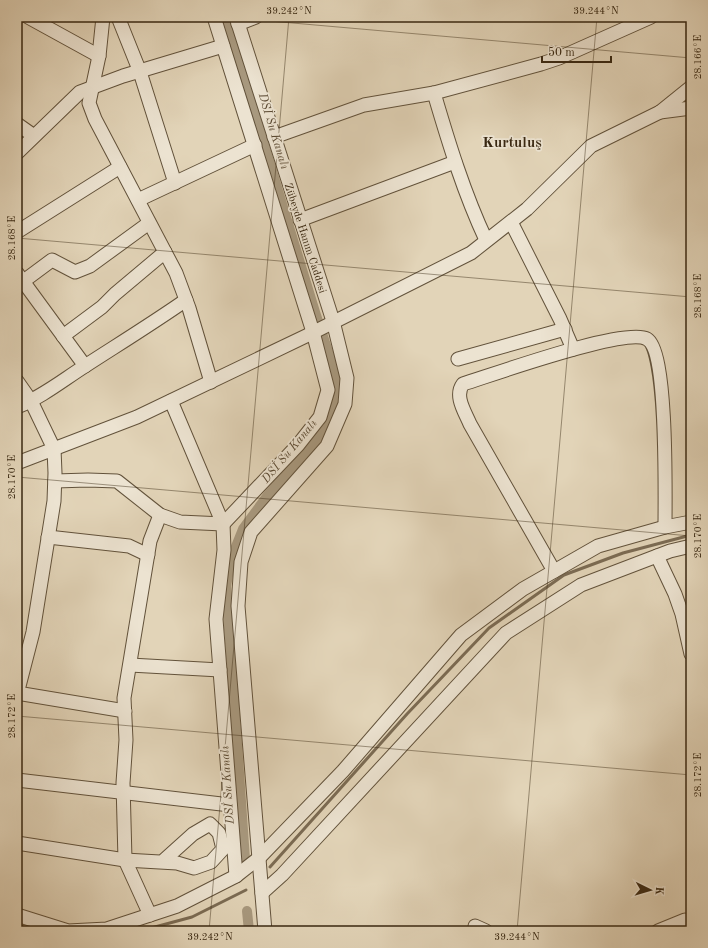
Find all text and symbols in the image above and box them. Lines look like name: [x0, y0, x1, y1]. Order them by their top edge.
text: 39.242°N: [266, 6, 312, 16]
text: 39.244°N: [573, 6, 619, 16]
text: 28.166°E: [693, 35, 703, 79]
scale bar: [542, 38, 611, 64]
text: 50 m: [548, 46, 575, 59]
water label: DSİ Su Kanalı: [256, 90, 294, 171]
district label: Kurtuluş: [482, 136, 542, 151]
street label: Zübeyde Hanım Caddesi: [282, 182, 328, 295]
text: 28.168°E: [7, 216, 17, 260]
text: 28.168°E: [693, 274, 703, 318]
water label: DSİ Su Kanalı: [256, 415, 320, 486]
text: 28.170°E: [7, 455, 17, 499]
text: 28.170°E: [693, 514, 703, 558]
text: 28.172°E: [7, 694, 17, 738]
water label: DSİ Su Kanalı: [215, 745, 237, 826]
text: 28.172°E: [693, 753, 703, 797]
north arrow: [630, 870, 670, 910]
text: K: [653, 886, 664, 896]
text: 39.242°N: [187, 932, 233, 942]
text: 39.244°N: [494, 932, 540, 942]

